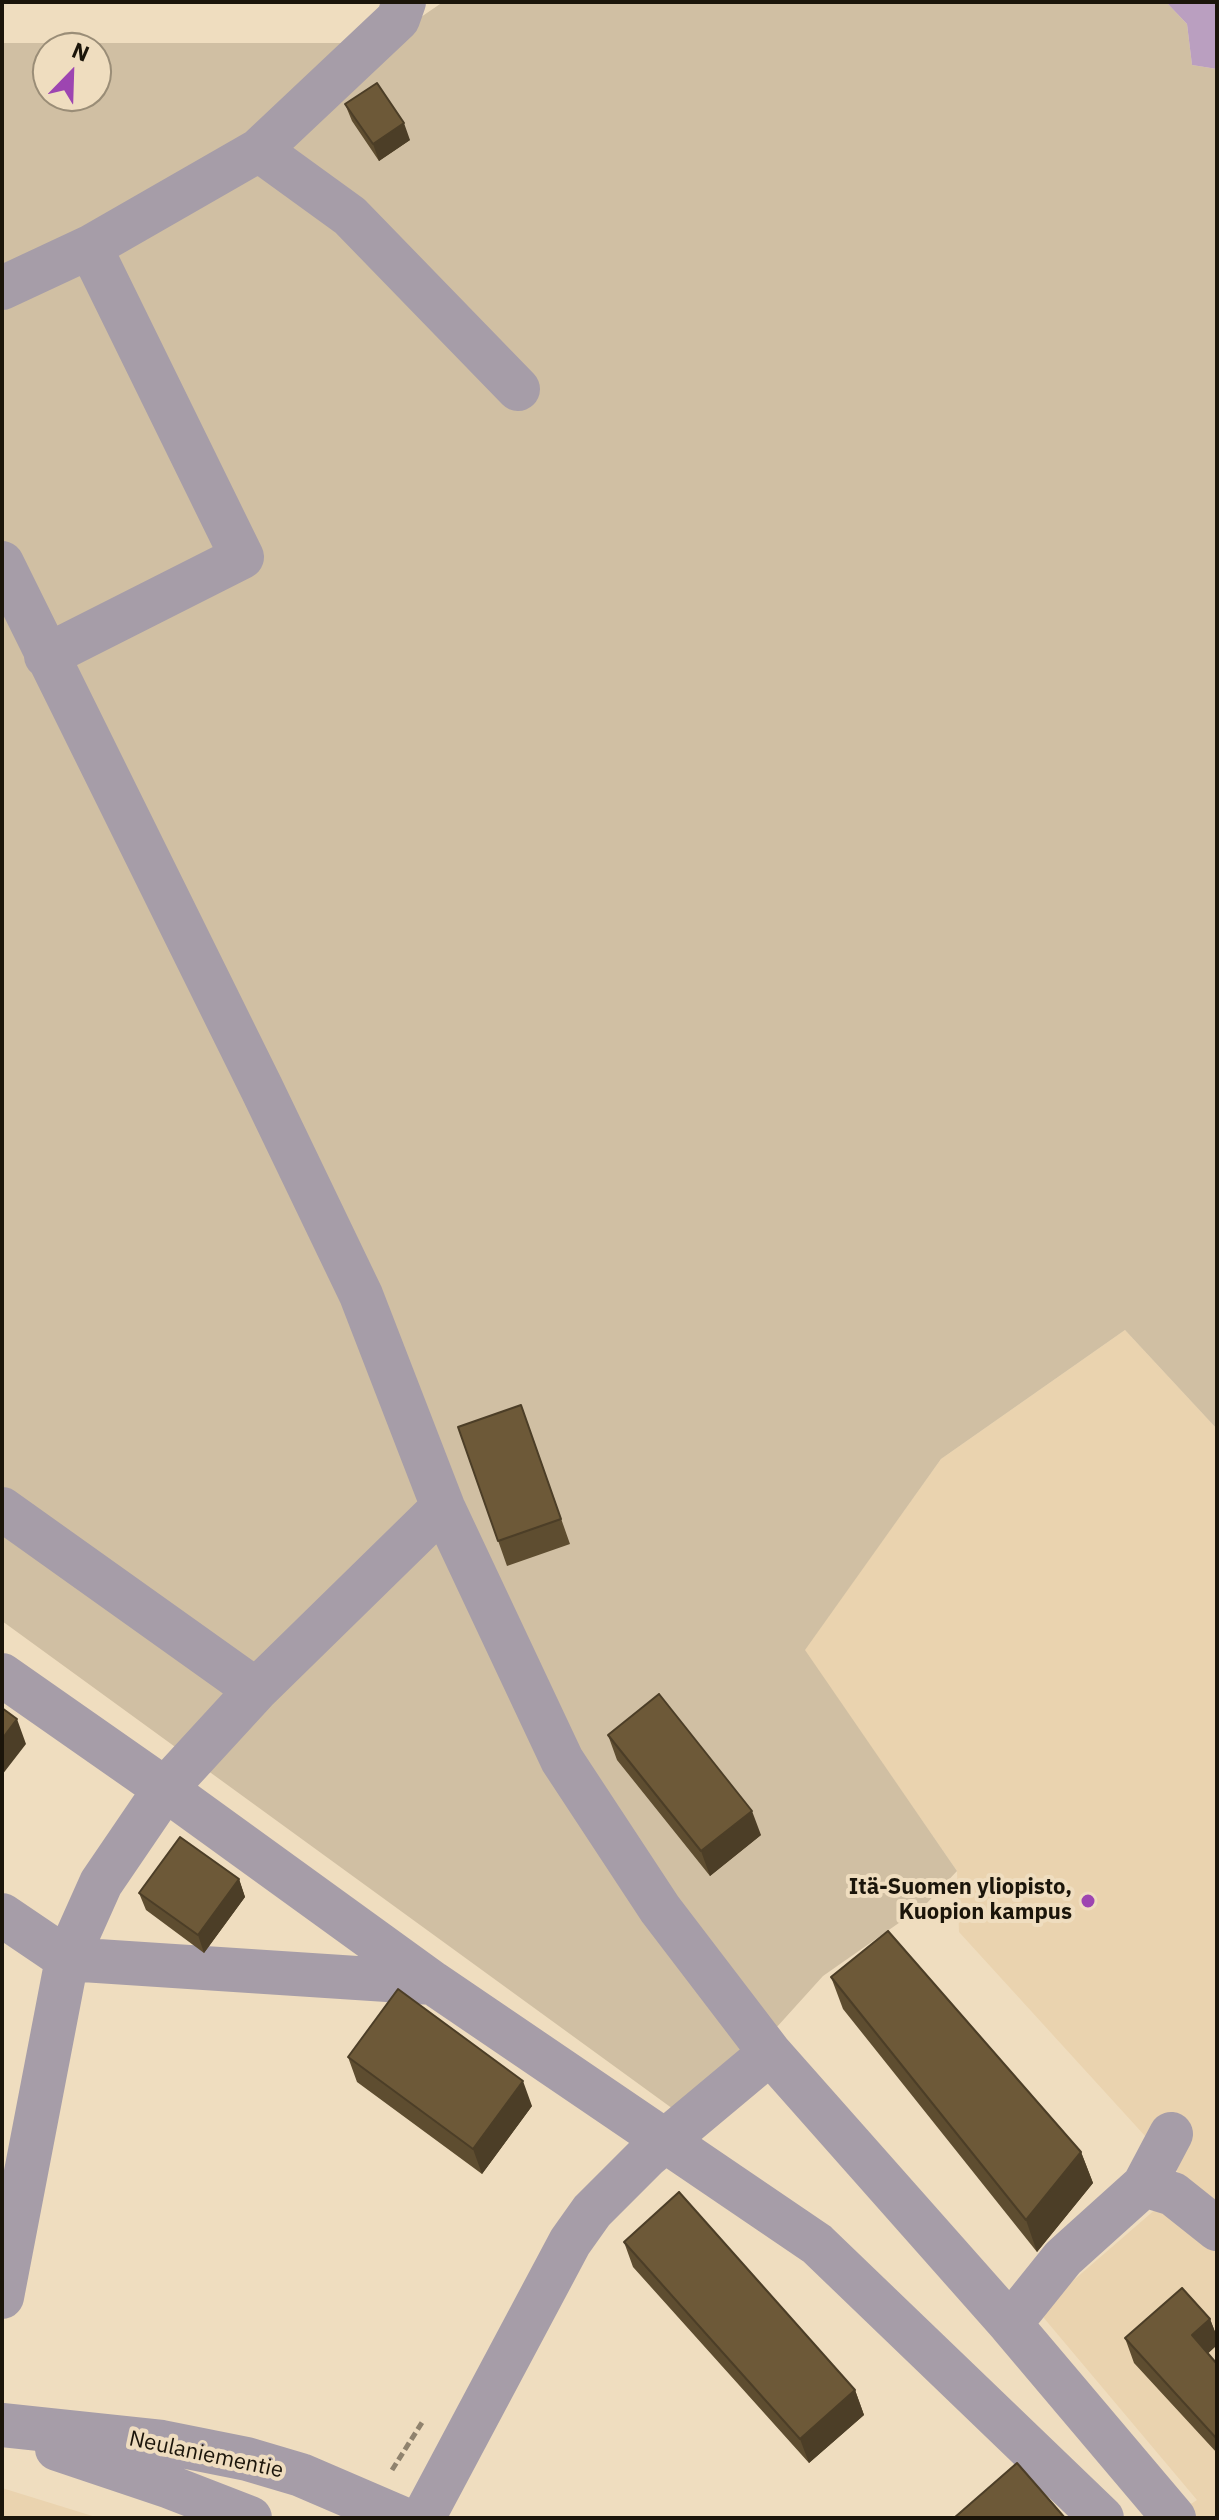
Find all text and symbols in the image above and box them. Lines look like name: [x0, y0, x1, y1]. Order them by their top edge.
north arrow: [32, 32, 112, 112]
text: N: [68, 35, 94, 68]
place label: Itä-Suomen yliopisto, Kuopion kampus: [849, 1875, 1072, 1926]
marker: Itä-Suomen yliopisto, Kuopion kampus: [1079, 1892, 1097, 1910]
street label: Neulaniementie: [126, 2426, 286, 2484]

